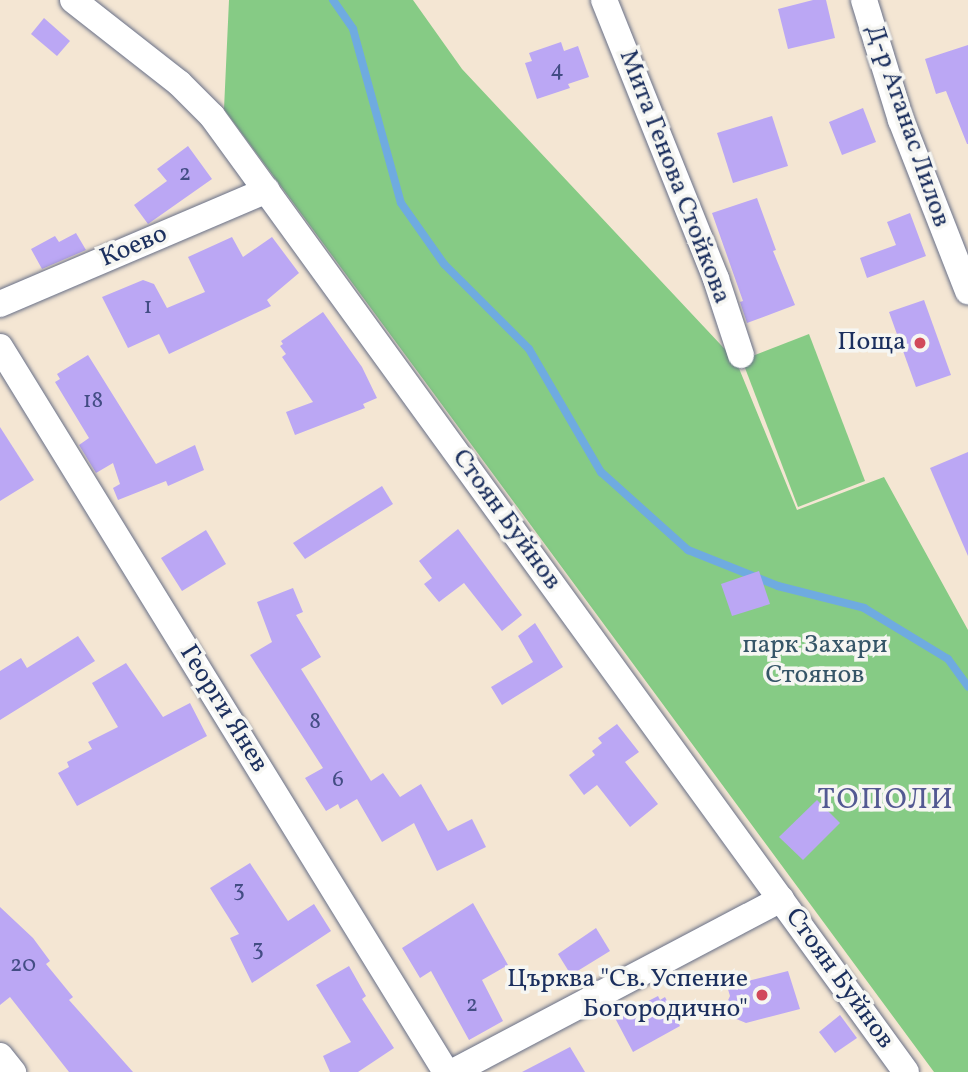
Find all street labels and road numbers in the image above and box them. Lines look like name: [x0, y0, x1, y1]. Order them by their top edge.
street label: Д-р Атанас Лилов: [858, 21, 956, 231]
street label: Мита Генова Стойкова: [611, 46, 737, 308]
street label: Коево: [96, 219, 172, 275]
street label: Стоян Буйнов: [445, 444, 567, 596]
street label: Георги Янев: [172, 640, 274, 778]
street label: Стоян Буйнов: [778, 903, 900, 1055]

